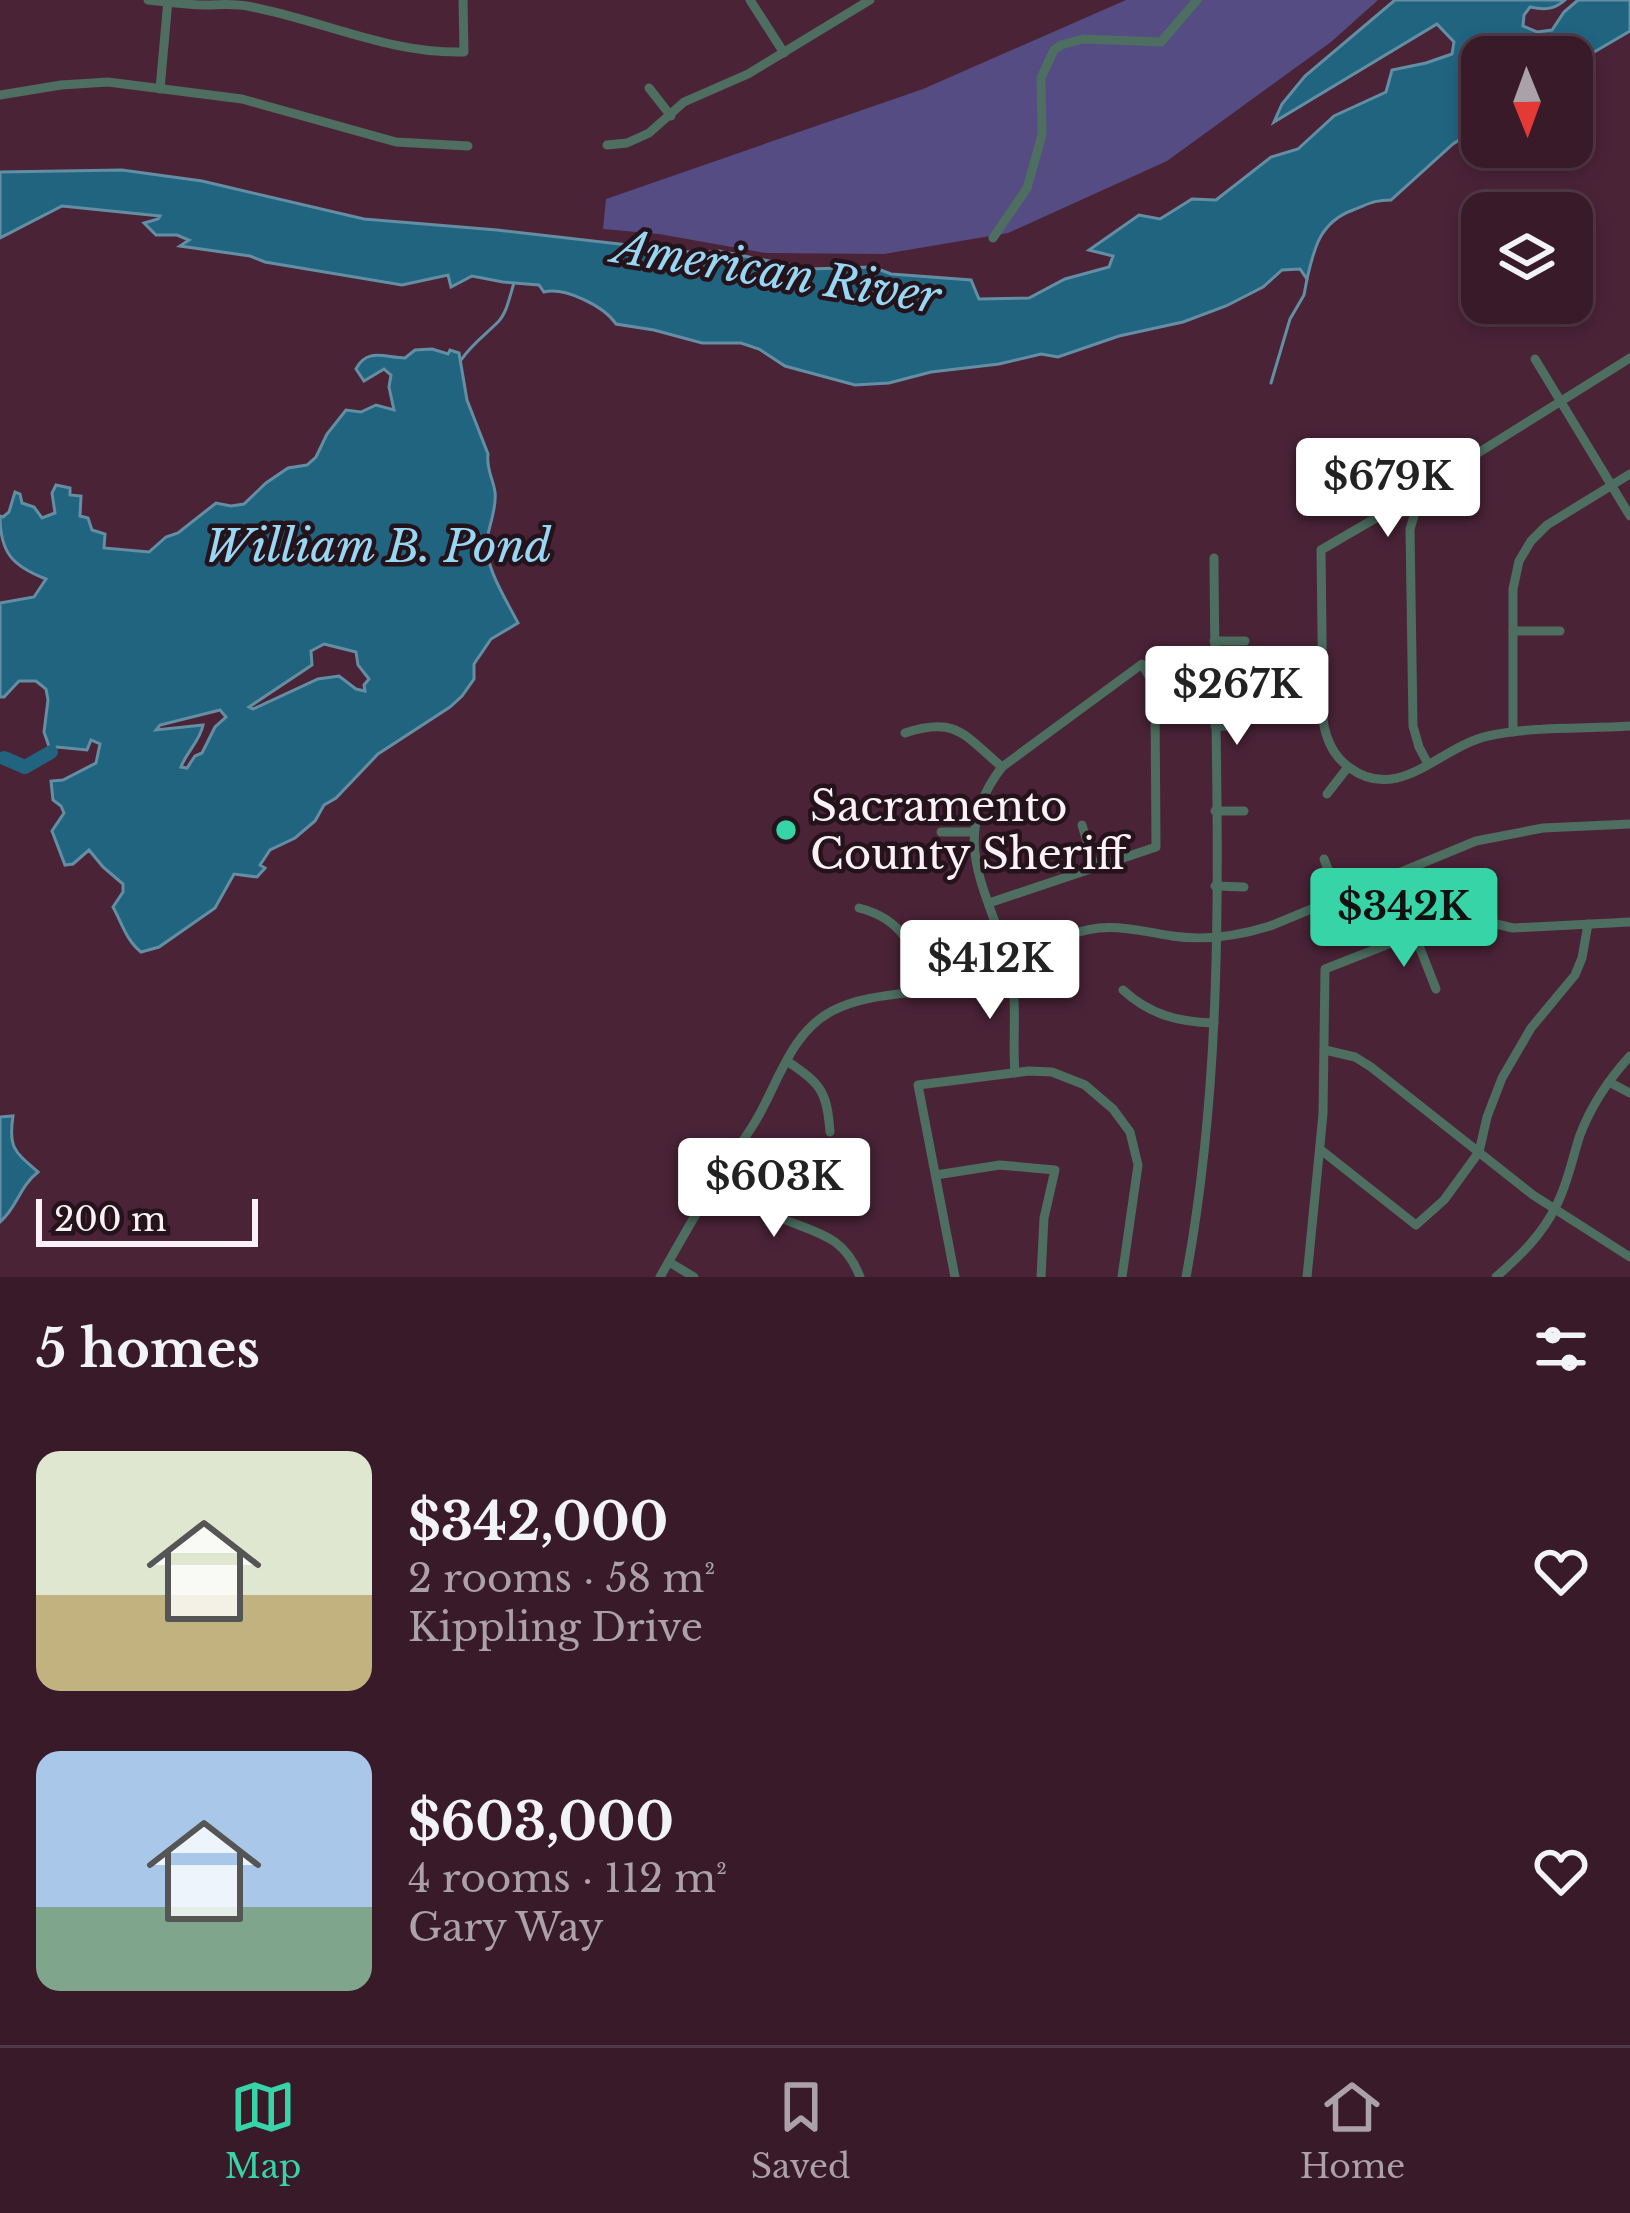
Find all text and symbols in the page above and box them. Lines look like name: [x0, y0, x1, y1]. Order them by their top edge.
north arrow: [1461, 36, 1593, 168]
map controls: [1461, 36, 1593, 324]
button: layers: [1461, 192, 1593, 324]
water label: American River: [605, 218, 946, 326]
pin: $679K: [1304, 438, 1472, 540]
text: $679K: [1323, 452, 1453, 501]
water label: William B. Pond: [204, 518, 552, 574]
pin: $267K: [1153, 646, 1321, 748]
text: $267K: [1172, 660, 1302, 709]
place label: Sacramento County Sheriff: [810, 780, 1131, 880]
marker: Sacramento County Sheriff: [773, 817, 799, 843]
pin: $342K: [1320, 868, 1488, 970]
text: $342K: [1337, 882, 1471, 931]
pin: $412K: [906, 920, 1074, 1022]
text: $412K: [927, 934, 1053, 983]
pin: $603K: [690, 1138, 858, 1240]
text: $603K: [705, 1152, 843, 1201]
scale bar: [36, 1193, 258, 1246]
text: 200 m: [54, 1199, 166, 1240]
icon: filters: [1528, 1316, 1594, 1382]
text: 5 homes: [36, 1318, 260, 1381]
text: $342,000: [408, 1491, 668, 1554]
icon: home: [132, 1499, 276, 1643]
icon: heart: [1528, 1538, 1594, 1604]
text: 2 rooms · 58 m²: [408, 1554, 715, 1603]
text: Kippling Drive: [408, 1603, 703, 1652]
text: $603,000: [408, 1791, 674, 1854]
icon: home: [132, 1799, 276, 1943]
icon: heart: [1528, 1838, 1594, 1904]
text: 4 rooms · 112 m²: [408, 1854, 727, 1903]
text: Gary Way: [408, 1903, 604, 1952]
tab: Map: [225, 2074, 301, 2187]
tab: Saved: [751, 2074, 850, 2187]
tab: Home: [1300, 2074, 1405, 2187]

